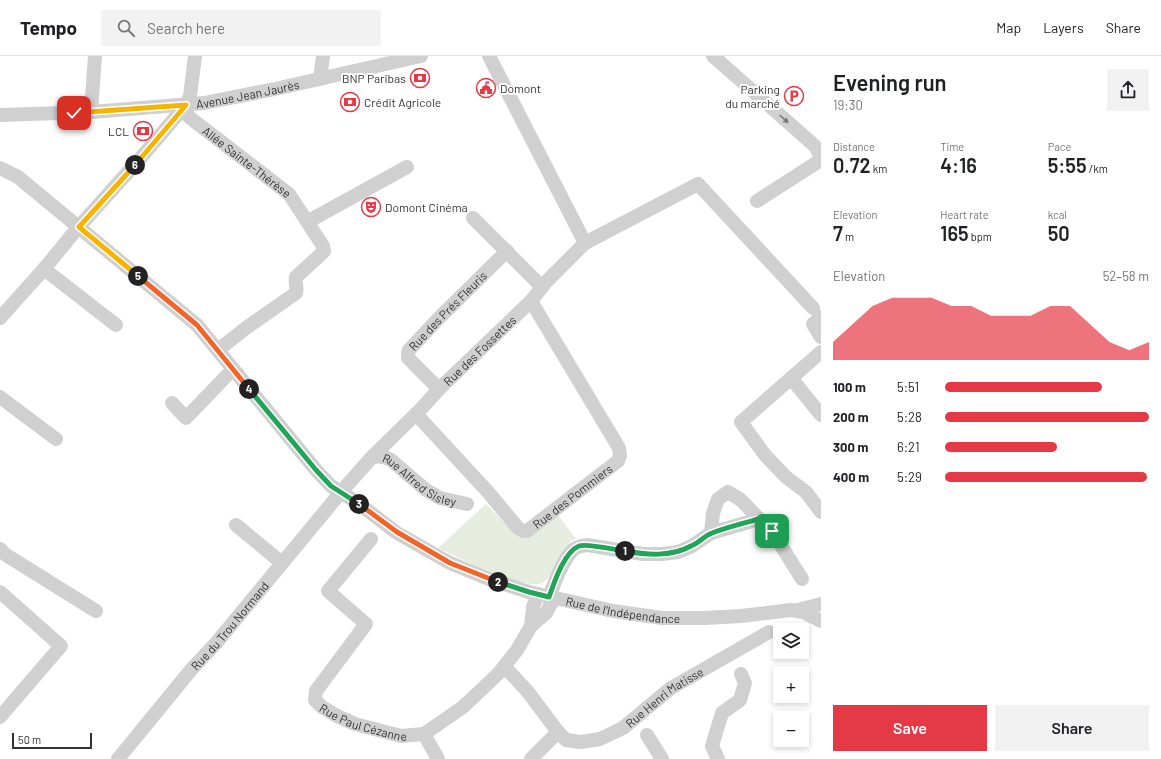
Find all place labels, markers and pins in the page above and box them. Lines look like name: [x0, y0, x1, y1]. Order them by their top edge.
bank icon: BNP Paribas: [409, 67, 431, 89]
place label: BNP Paribas: [342, 71, 406, 85]
public building icon: Domont: [475, 77, 497, 99]
place label: Domont: [500, 81, 541, 95]
place label: Parking du marché: [725, 82, 780, 110]
parking icon: Parking du marché: [783, 85, 805, 107]
bank icon: Crédit Agricole: [339, 91, 361, 113]
place label: Crédit Agricole: [364, 95, 441, 109]
pin: [57, 96, 91, 130]
bank icon: LCL: [132, 120, 154, 142]
place label: LCL: [108, 124, 129, 138]
pin: 6: [125, 155, 145, 175]
theatre icon: Domont Cinéma: [360, 196, 382, 218]
place label: Domont Cinéma: [385, 200, 468, 214]
pin: 5: [128, 266, 148, 286]
pin: 4: [239, 379, 259, 399]
pin: 3: [349, 494, 369, 514]
pin: [755, 514, 789, 548]
pin: 1: [615, 541, 635, 561]
pin: 2: [488, 572, 508, 592]

